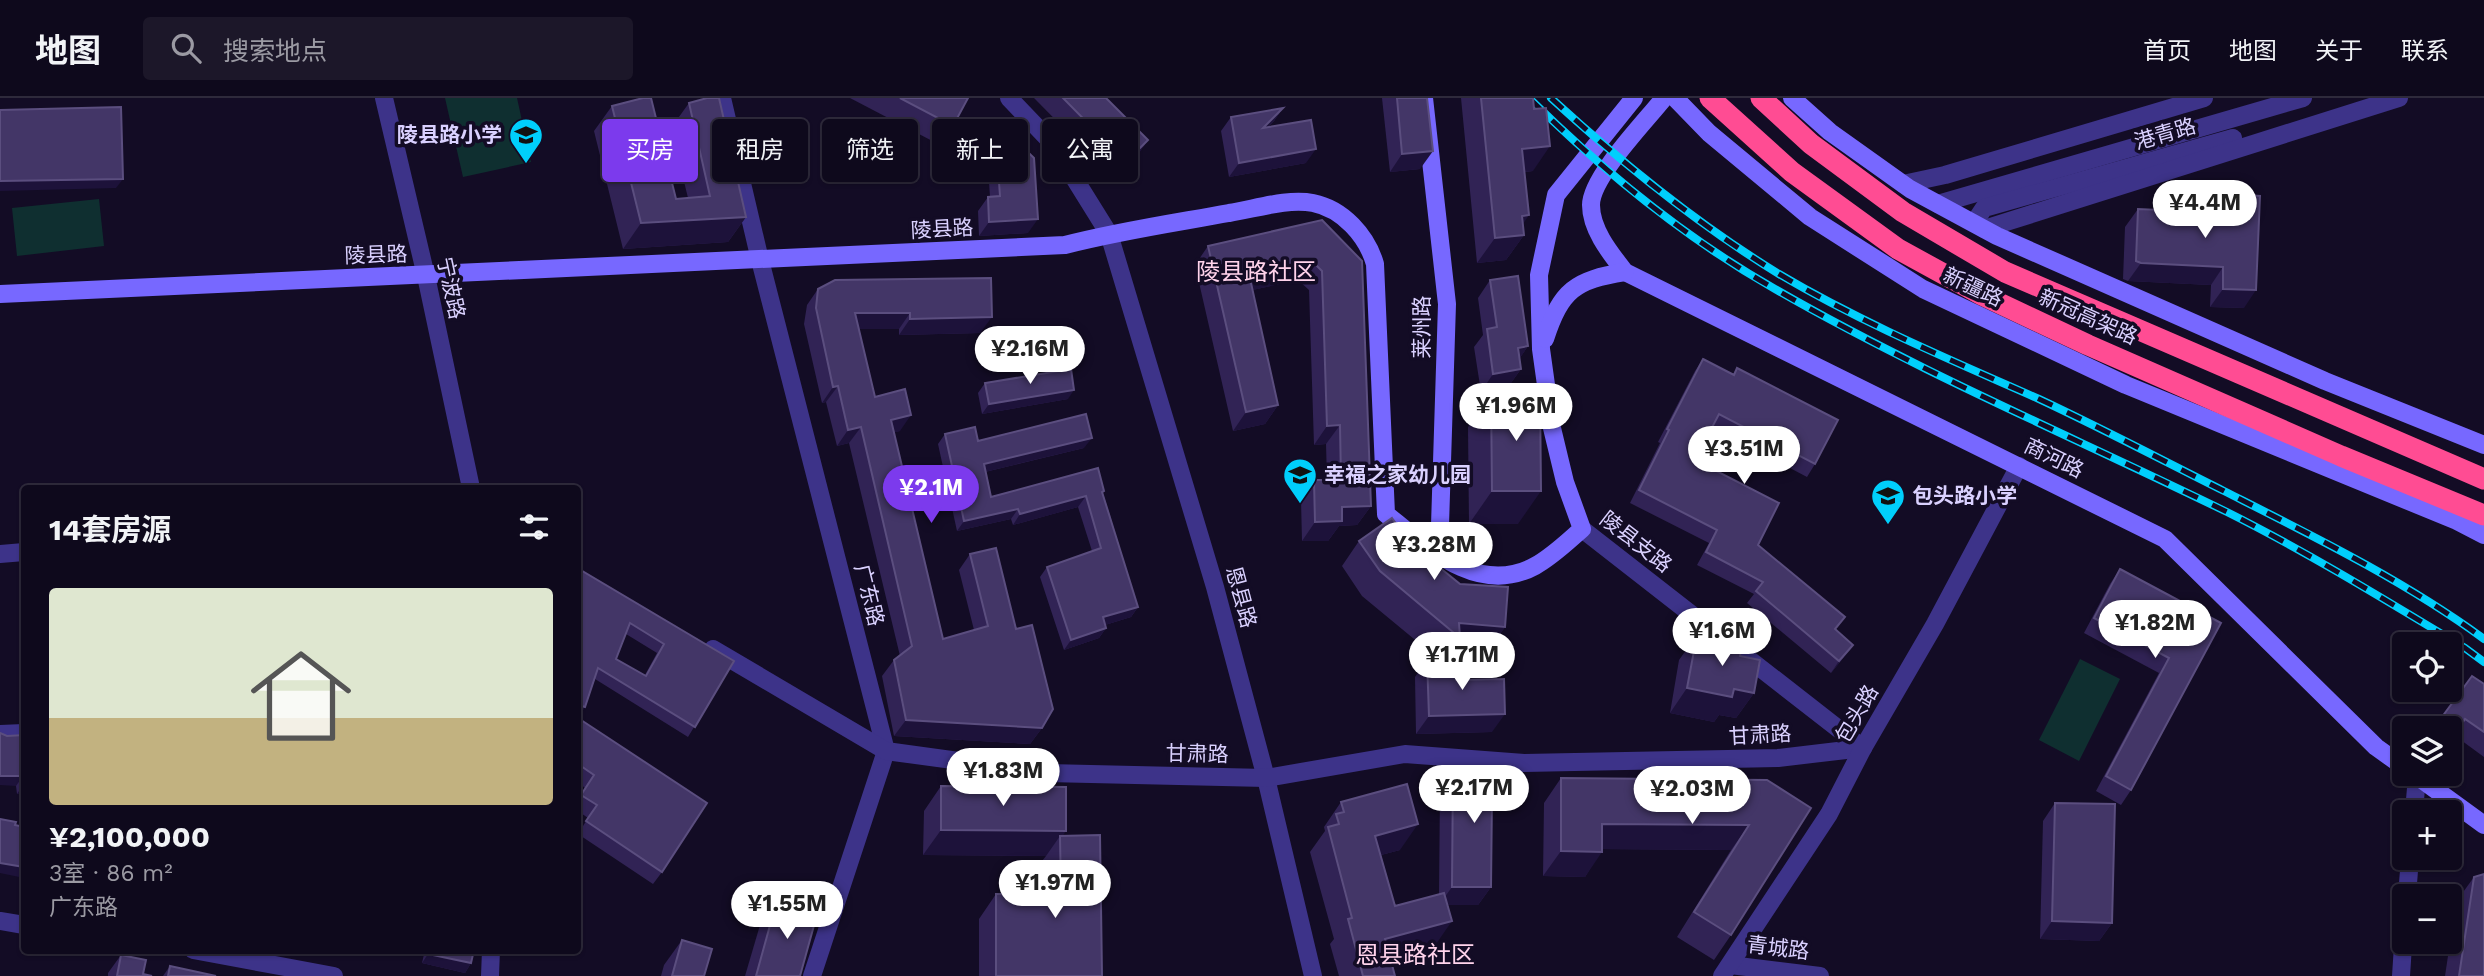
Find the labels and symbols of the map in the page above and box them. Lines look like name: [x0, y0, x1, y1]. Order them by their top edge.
street label: 港青路: [2131, 113, 2199, 154]
school or university icon: 陵县路小学: [507, 116, 545, 165]
place label: 陵县路小学: [397, 122, 502, 147]
pin: ¥4.4M: [2156, 180, 2254, 240]
street label: 陵县路: [910, 214, 974, 243]
street label: 陵县路: [344, 241, 408, 268]
street label: 宁波路: [433, 254, 470, 321]
district label: 陵县路社区: [1196, 258, 1316, 286]
street label: 新疆路: [1939, 262, 2007, 311]
street label: 新冠高架路: [2035, 284, 2141, 349]
street label: 莱州路: [1409, 296, 1434, 359]
pin: ¥2.16M: [973, 327, 1087, 386]
pin: ¥1.96M: [1459, 384, 1573, 443]
pin: ¥3.51M: [1687, 426, 1801, 486]
street label: 商河路: [2020, 433, 2088, 483]
school or university icon: 幸福之家幼儿园: [1281, 456, 1319, 505]
place label: 幸福之家幼儿园: [1324, 462, 1471, 487]
pin: ¥2.1M: [882, 466, 980, 525]
school or university icon: 包头路小学: [1869, 477, 1907, 526]
place label: 包头路小学: [1912, 483, 2017, 508]
street label: 陵县支路: [1596, 506, 1677, 577]
pin: ¥3.28M: [1377, 522, 1491, 582]
street label: 广东路: [850, 561, 889, 628]
street label: 恩县路: [1221, 563, 1262, 631]
pin: ¥1.82M: [2098, 601, 2212, 660]
pin: ¥1.6M: [1673, 608, 1771, 668]
pin: ¥1.71M: [1405, 632, 1519, 692]
street label: 包头路: [1830, 680, 1883, 747]
street label: 甘肃路: [1728, 720, 1792, 749]
street label: 甘肃路: [1165, 740, 1229, 767]
pin: ¥1.83M: [946, 748, 1060, 808]
pin: ¥2.17M: [1417, 766, 1531, 825]
pin: ¥2.03M: [1635, 766, 1749, 826]
pin: ¥1.97M: [998, 860, 1112, 920]
pin: ¥1.55M: [730, 882, 844, 941]
street label: 青城路: [1745, 931, 1811, 964]
district label: 恩县路社区: [1355, 941, 1475, 969]

